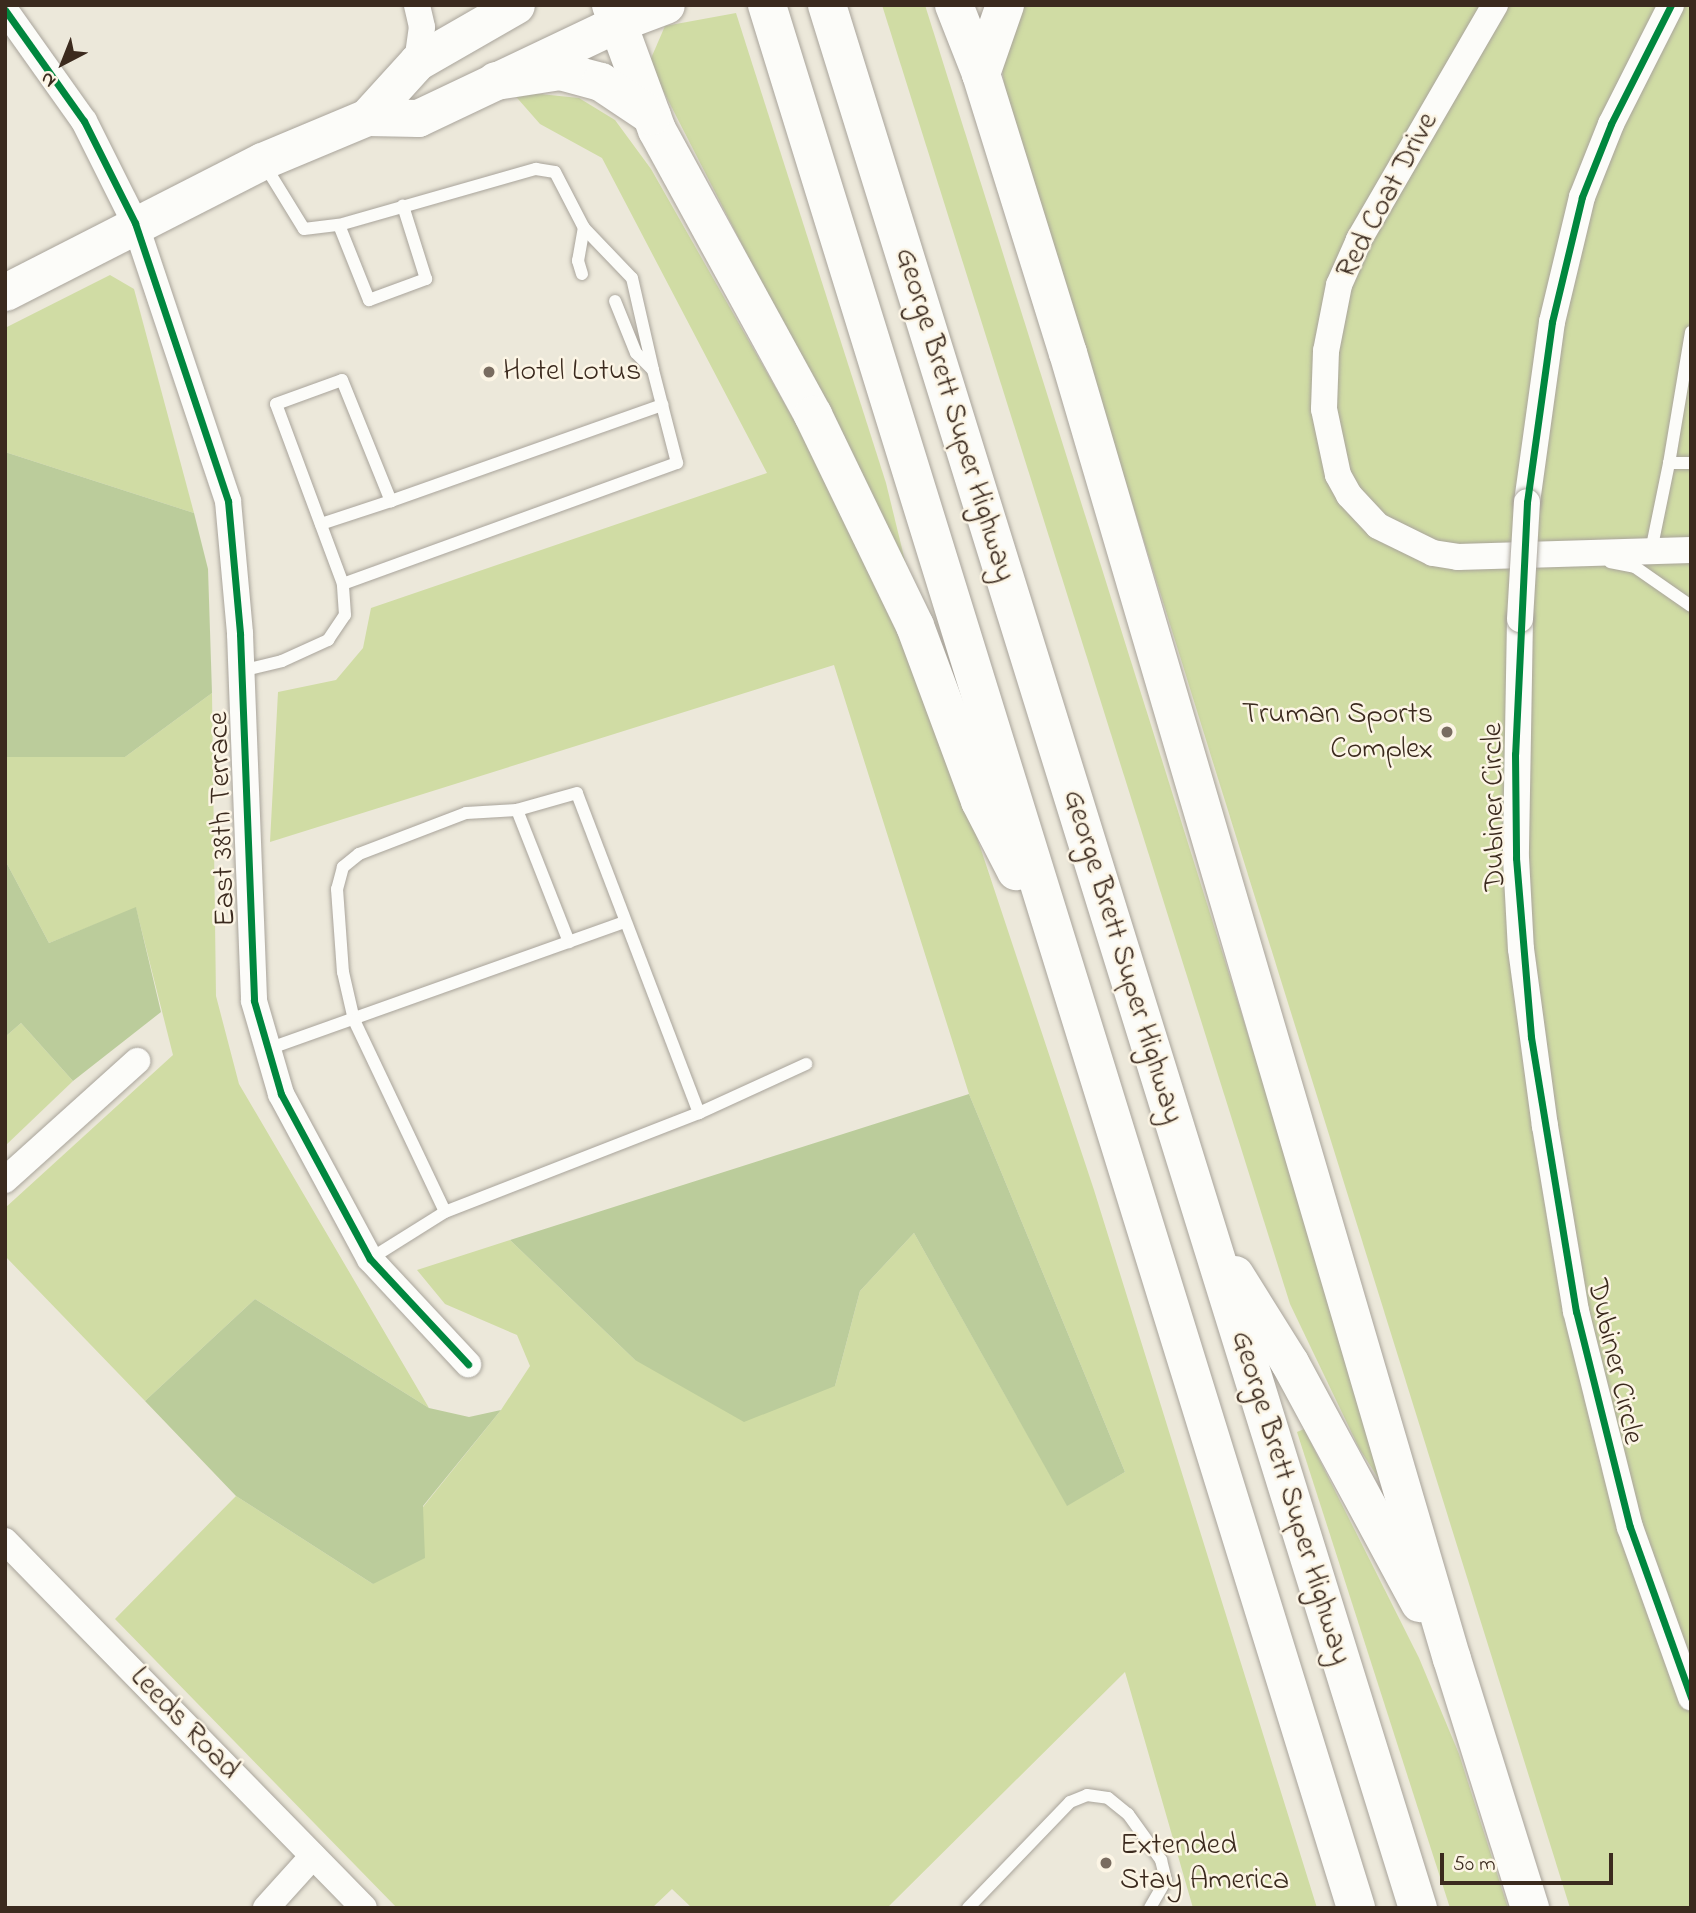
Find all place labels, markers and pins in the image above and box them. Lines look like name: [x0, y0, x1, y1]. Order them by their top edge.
place label: Hotel Lotus: [503, 354, 641, 390]
marker: Hotel Lotus: [481, 364, 497, 380]
place label: Truman Sports Complex: [1242, 697, 1433, 768]
marker: Truman Sports Complex: [1439, 724, 1455, 740]
place label: Extended Stay America: [1120, 1828, 1289, 1898]
marker: Extended Stay America: [1098, 1855, 1114, 1871]

